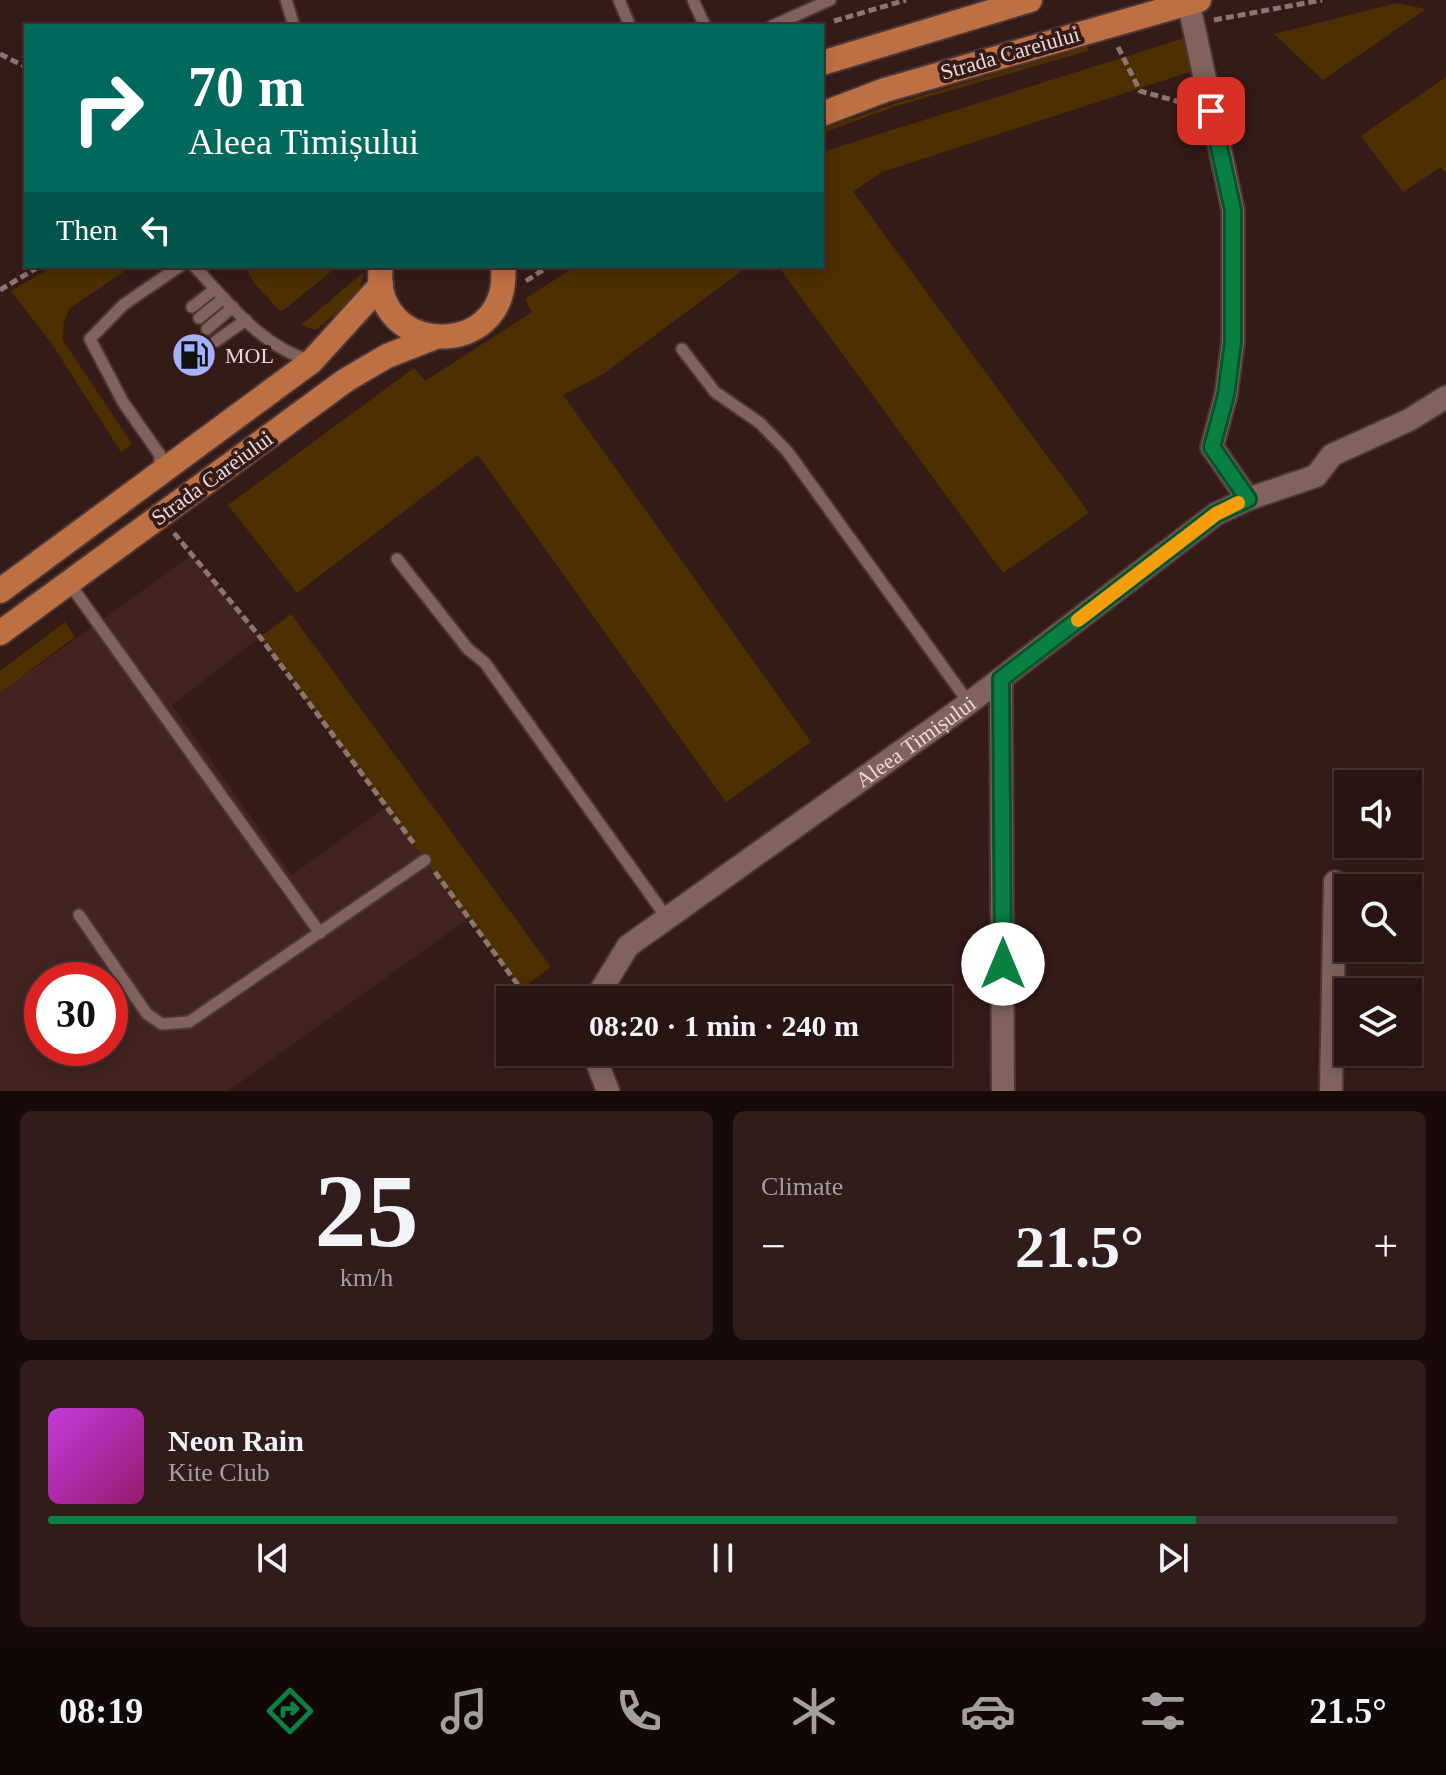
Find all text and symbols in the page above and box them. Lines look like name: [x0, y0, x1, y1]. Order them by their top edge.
street label: Strada Careiului: [938, 21, 1082, 85]
icon: right: [56, 56, 160, 160]
text: 70 m: [188, 56, 305, 118]
pin: [1177, 77, 1245, 145]
icon: arrive: [1189, 89, 1233, 133]
text: Aleea Timișului: [188, 122, 419, 162]
icon: left: [134, 208, 178, 252]
text: Then: [56, 213, 118, 246]
fuel station icon: MOL: [170, 331, 218, 379]
place label: MOL: [225, 343, 274, 368]
street label: Strada Careiului: [147, 426, 277, 530]
street label: Aleea Timișului: [850, 690, 980, 792]
map controls: [1334, 770, 1422, 1066]
button: sound: [1334, 770, 1422, 858]
button: search: [1334, 874, 1422, 962]
position arrow: [961, 922, 1045, 1006]
speed limit sign: 30: [24, 962, 128, 1066]
button: layers: [1334, 978, 1422, 1066]
text: 08:20 · 1 min · 240 m: [589, 1009, 859, 1042]
text: 25: [315, 1153, 419, 1268]
text: Climate: [761, 1172, 843, 1201]
text: 21.5°: [1015, 1214, 1144, 1280]
text: −: [761, 1222, 786, 1271]
text: +: [1373, 1222, 1398, 1271]
text: km/h: [340, 1263, 393, 1292]
text: Neon Rain: [168, 1424, 304, 1457]
text: Kite Club: [168, 1458, 270, 1487]
icon: previous: [251, 1536, 295, 1580]
icon: pause: [701, 1536, 745, 1580]
icon: next: [1151, 1536, 1195, 1580]
icon: directions: [262, 1683, 318, 1739]
icon: music: [436, 1683, 492, 1739]
icon: phone: [611, 1683, 667, 1739]
icon: climate: [786, 1683, 842, 1739]
icon: car: [960, 1683, 1016, 1739]
icon: filters: [1135, 1683, 1191, 1739]
text: 08:19: [59, 1691, 143, 1731]
text: 21.5°: [1309, 1691, 1387, 1731]

